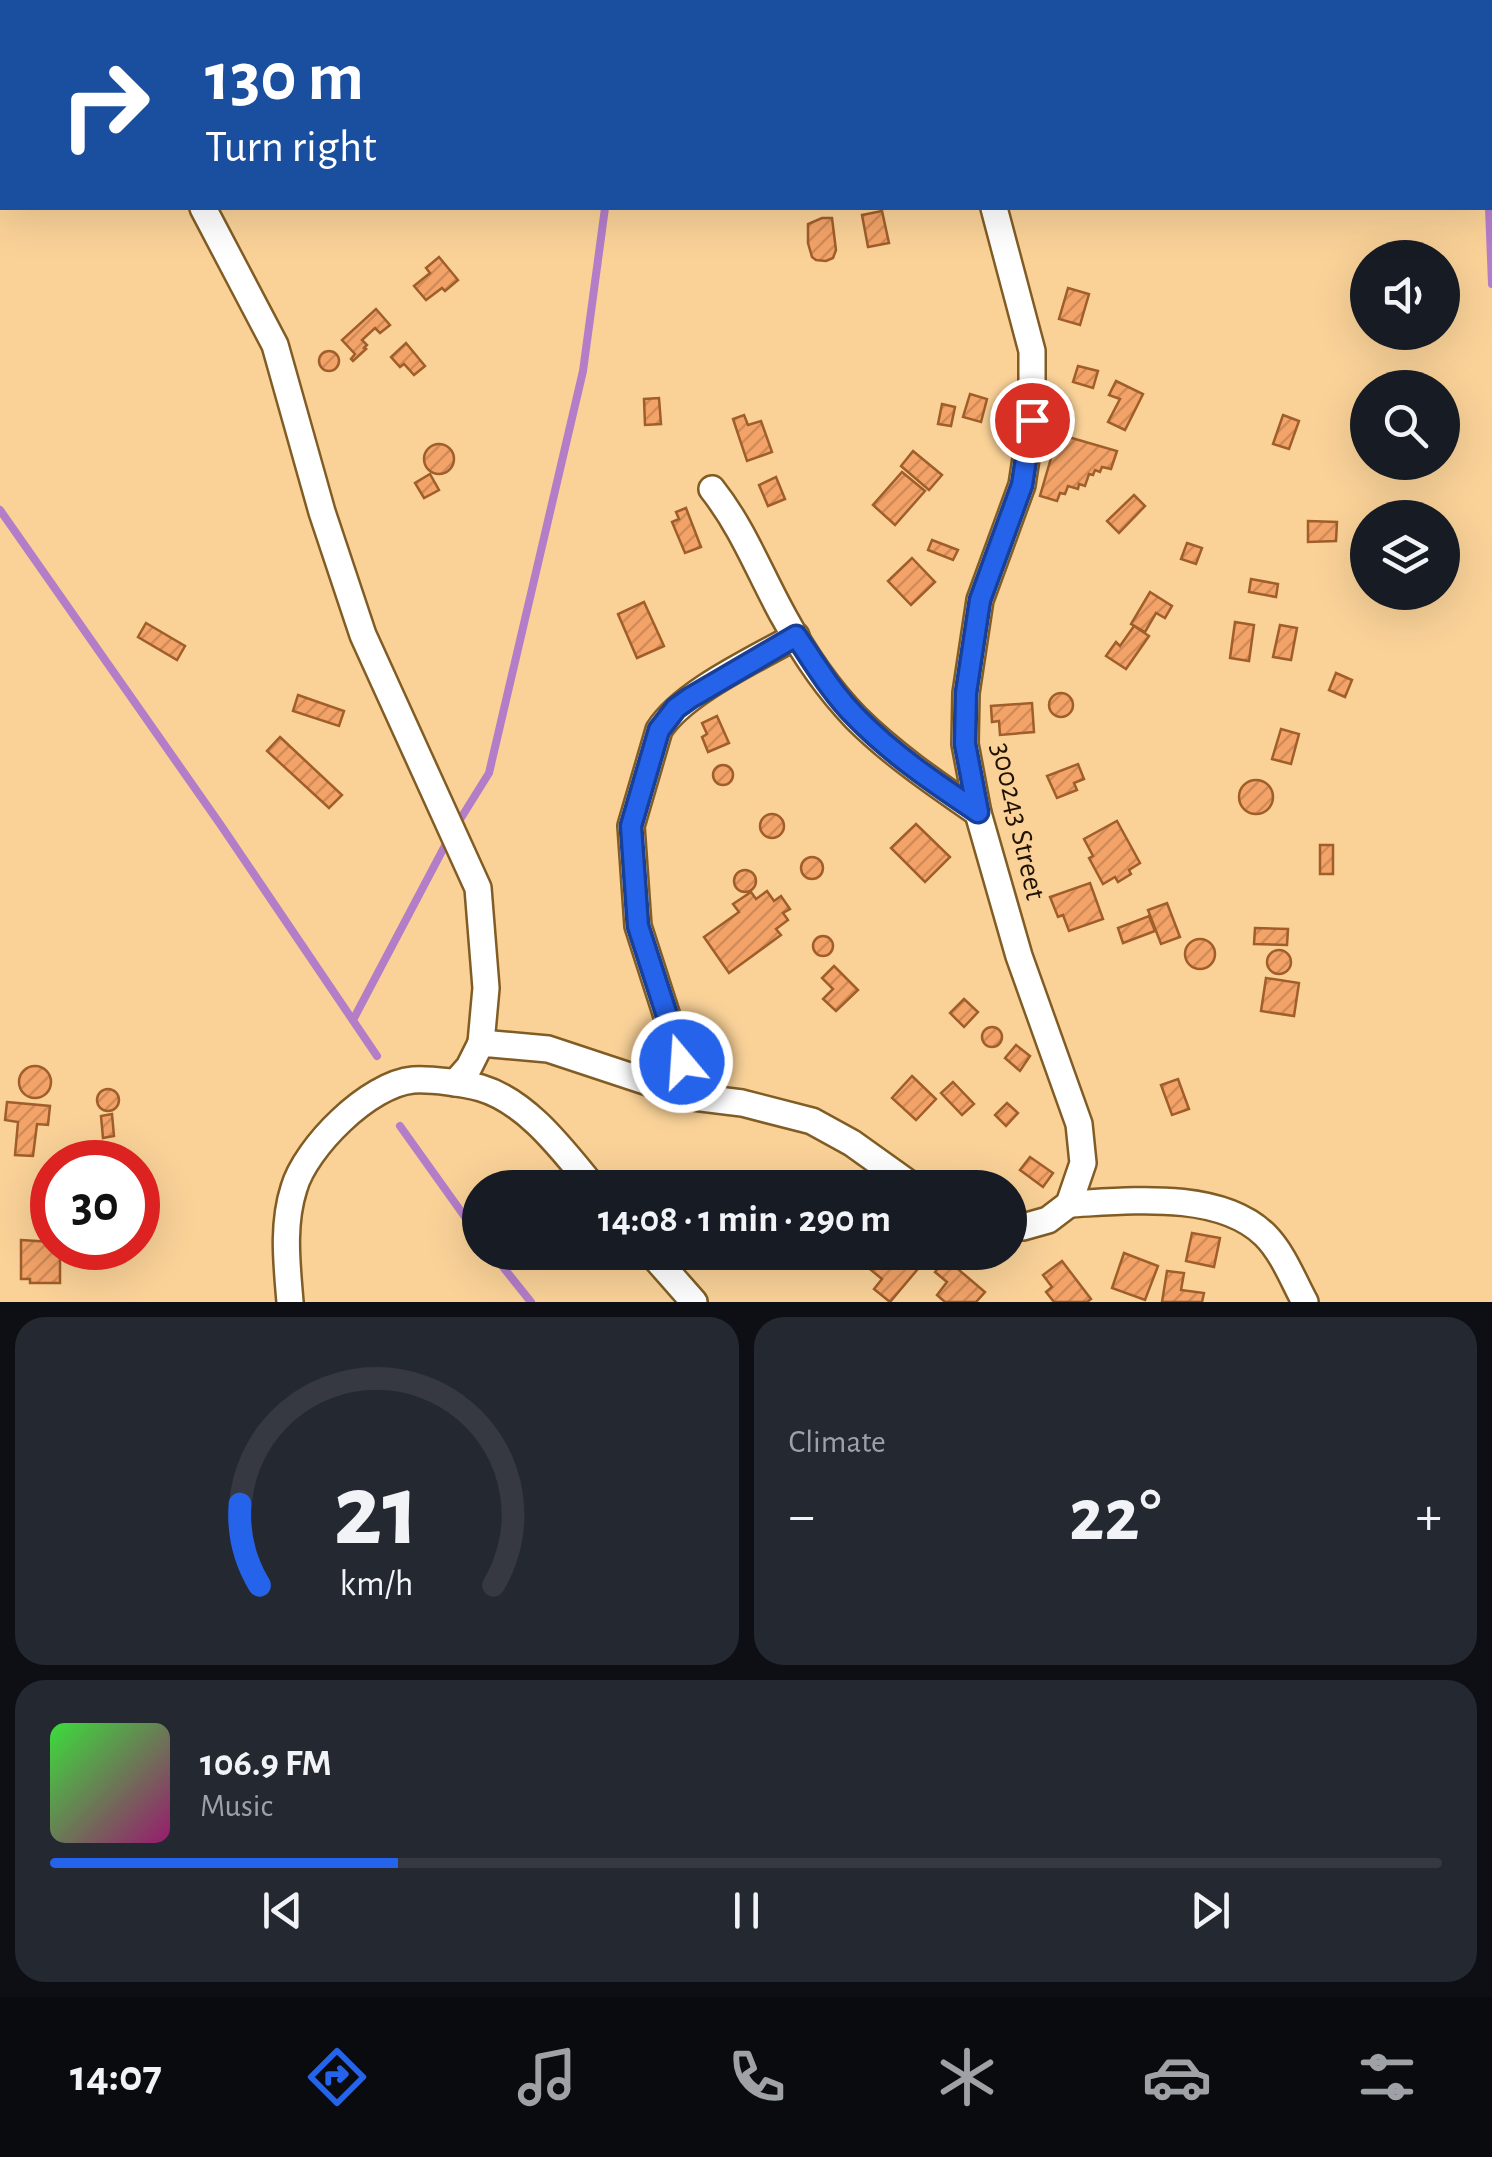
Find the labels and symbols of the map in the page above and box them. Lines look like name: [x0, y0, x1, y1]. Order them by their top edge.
pin: [990, 378, 1075, 463]
street label: 300243 Street: [985, 740, 1051, 903]
position arrow: [630, 1010, 734, 1114]
speed limit sign: 30: [30, 1140, 160, 1270]

